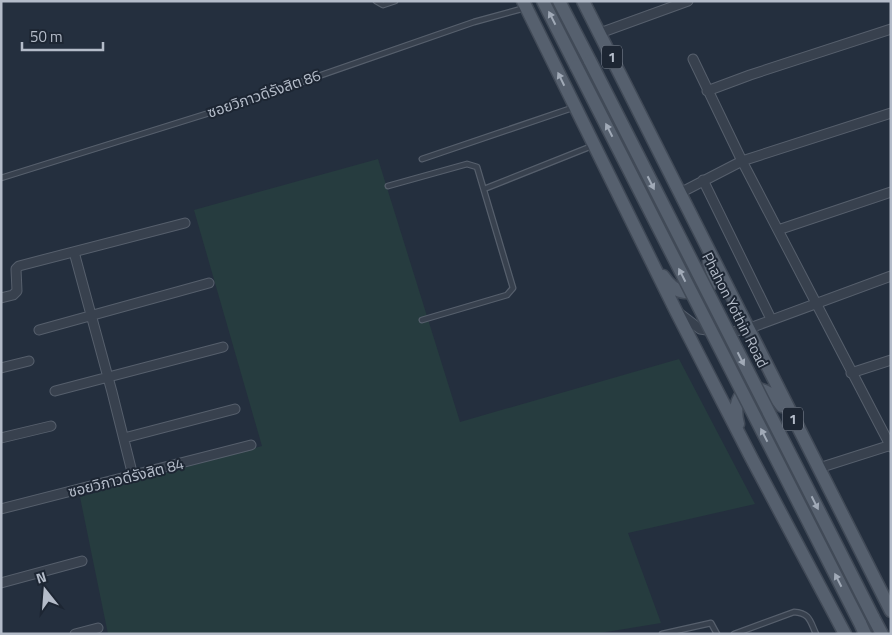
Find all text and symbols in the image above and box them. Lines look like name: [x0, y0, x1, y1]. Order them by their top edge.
one-way arrow: [548, 11, 556, 25]
scale bar: [22, 20, 104, 52]
text: 50 m: [30, 25, 63, 48]
road number: 1: [602, 46, 622, 68]
street label: ซอยวิภาวดีรังสิต 86: [204, 63, 324, 124]
one-way arrow: [557, 72, 565, 86]
one-way arrow: [605, 123, 613, 137]
one-way arrow: [647, 175, 655, 190]
street label: Phahon Yothin Road: [696, 248, 775, 372]
one-way arrow: [678, 268, 686, 282]
one-way arrow: [737, 351, 745, 366]
road number: 1: [783, 408, 803, 430]
one-way arrow: [760, 428, 768, 442]
street label: ซอยวิภาวดีรังสิต 84: [66, 452, 186, 503]
one-way arrow: [811, 496, 819, 511]
north arrow: [20, 565, 70, 615]
text: N: [33, 566, 49, 589]
one-way arrow: [834, 573, 842, 587]

